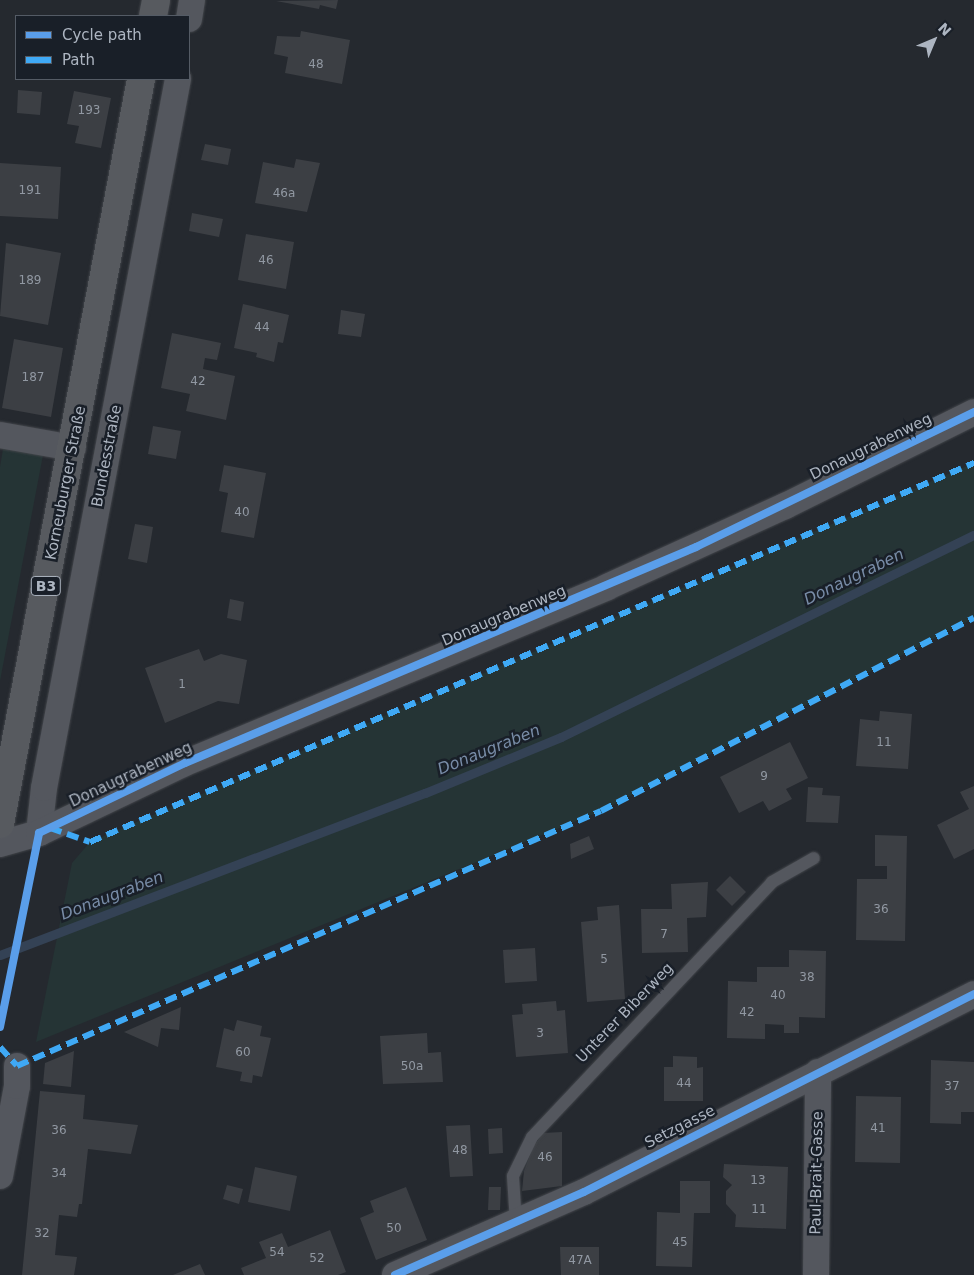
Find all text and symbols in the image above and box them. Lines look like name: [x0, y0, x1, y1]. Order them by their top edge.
legend: [15, 15, 190, 80]
north arrow: [909, 15, 959, 65]
text: N: [935, 20, 954, 39]
text: Cycle path: [62, 26, 142, 44]
text: Path: [62, 51, 95, 69]
house number: 48: [308, 58, 324, 72]
house number: 193: [78, 104, 100, 118]
house number: 191: [19, 184, 41, 198]
house number: 46a: [273, 187, 295, 201]
house number: 46: [258, 254, 274, 268]
house number: 189: [19, 274, 41, 288]
house number: 44: [254, 321, 270, 335]
house number: 187: [22, 371, 44, 385]
house number: 42: [190, 375, 206, 389]
street label: Bundesstraße: [88, 403, 126, 509]
street label: Korneuburger Straße: [42, 404, 90, 562]
street label: Donaugrabenweg: [807, 410, 935, 484]
house number: 40: [234, 506, 250, 520]
water label: Donaugraben: [801, 545, 907, 609]
road number: B3: [30, 574, 62, 598]
street label: Donaugrabenweg: [439, 582, 569, 650]
house number: 1: [178, 678, 186, 692]
water label: Donaugraben: [435, 721, 543, 779]
house number: 11: [876, 736, 892, 750]
street label: Donaugrabenweg: [67, 739, 195, 811]
house number: 9: [760, 770, 768, 784]
water label: Donaugraben: [58, 868, 166, 924]
house number: 36: [873, 903, 889, 917]
house number: 7: [660, 928, 668, 942]
house number: 5: [600, 953, 608, 967]
street label: Unterer Biberweg: [573, 959, 677, 1067]
house number: 38: [799, 971, 815, 985]
house number: 40: [770, 989, 786, 1003]
house number: 42: [739, 1006, 755, 1020]
house number: 3: [536, 1027, 544, 1041]
house number: 60: [235, 1046, 251, 1060]
house number: 50a: [401, 1060, 423, 1074]
house number: 44: [676, 1077, 692, 1091]
house number: 37: [944, 1080, 960, 1094]
street label: Setzgasse: [642, 1102, 718, 1152]
street label: Paul-Brait-Gasse: [807, 1111, 827, 1235]
house number: 41: [870, 1122, 886, 1136]
house number: 36: [51, 1124, 67, 1138]
house number: 48: [452, 1144, 468, 1158]
house number: 46: [537, 1151, 553, 1165]
house number: 34: [51, 1167, 67, 1181]
house number: 13: [750, 1174, 766, 1188]
house number: 11: [751, 1203, 767, 1217]
house number: 50: [386, 1222, 402, 1236]
house number: 32: [34, 1227, 50, 1241]
house number: 45: [672, 1236, 688, 1250]
house number: 54: [269, 1246, 285, 1260]
house number: 52: [309, 1252, 325, 1266]
house number: 47A: [568, 1254, 592, 1268]

